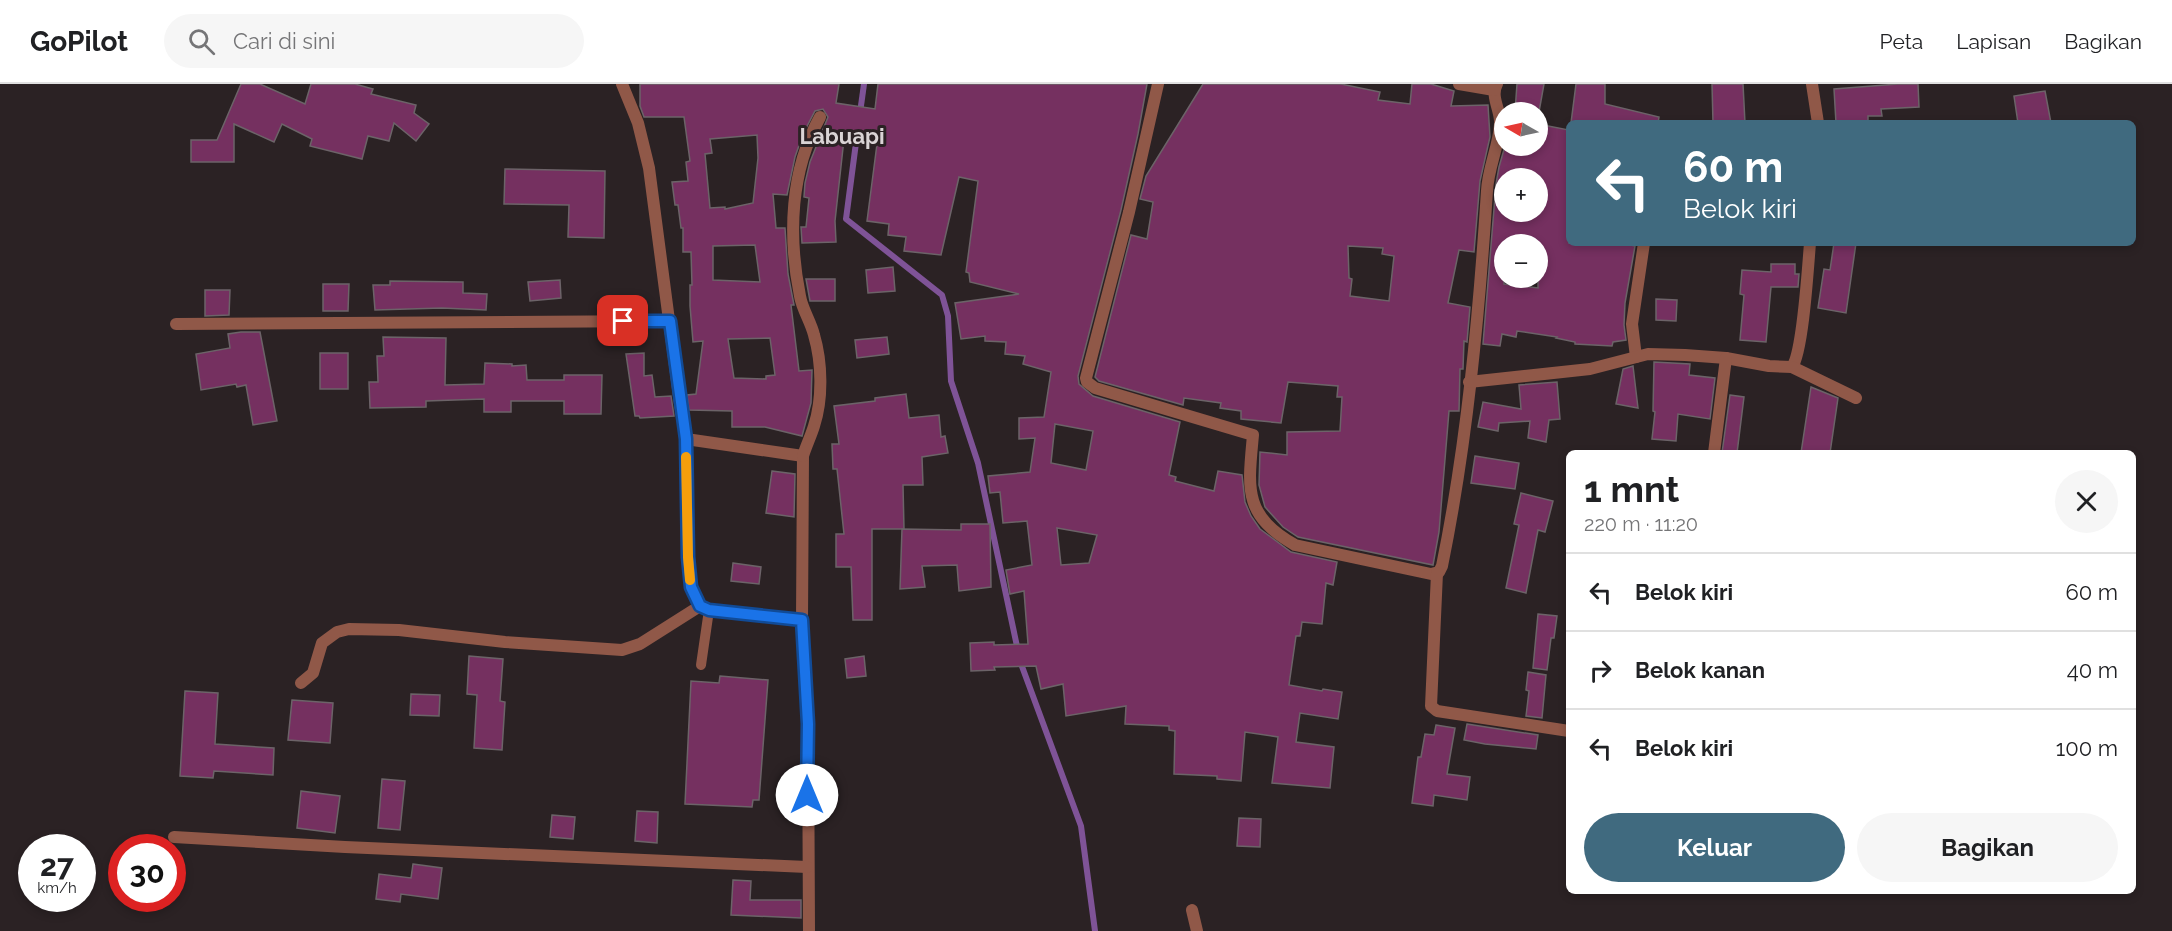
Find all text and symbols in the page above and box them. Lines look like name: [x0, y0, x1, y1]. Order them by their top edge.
search box: [164, 14, 584, 68]
text: GoPilot: [30, 25, 128, 58]
icon: search: [185, 25, 218, 58]
text: Cari di sini: [233, 28, 335, 54]
text: Peta: [1880, 29, 1923, 54]
text: Lapisan: [1956, 29, 2031, 54]
text: Bagikan: [2064, 29, 2142, 54]
north arrow: [1494, 102, 1548, 156]
map controls: [1494, 102, 1548, 288]
district label: Labuapi: [799, 123, 885, 149]
text: 60 m: [1683, 143, 1783, 192]
icon: left: [1584, 144, 1662, 222]
button: +: [1494, 168, 1548, 222]
text: Belok kiri: [1683, 193, 1797, 224]
button: −: [1494, 234, 1548, 288]
pin: [597, 295, 648, 346]
icon: arrive: [606, 304, 639, 337]
text: 1 mnt: [1584, 468, 1679, 510]
button: close: [2055, 470, 2118, 533]
text: 220 m · 11:20: [1584, 512, 1698, 536]
icon: left: [1584, 576, 1617, 609]
text: Belok kiri: [1635, 579, 1733, 605]
text: 60 m: [2065, 579, 2118, 605]
icon: right: [1584, 654, 1617, 687]
text: Belok kanan: [1635, 657, 1765, 683]
text: 40 m: [2067, 657, 2118, 683]
icon: left: [1584, 732, 1617, 765]
text: Belok kiri: [1635, 735, 1733, 761]
text: 100 m: [2056, 735, 2118, 761]
position arrow: [775, 763, 839, 827]
button: Keluar: [1584, 813, 1845, 882]
button: Bagikan: [1857, 813, 2118, 882]
speed limit sign: 30: [108, 834, 186, 912]
text: 27: [40, 848, 74, 883]
text: km/h: [37, 879, 77, 897]

